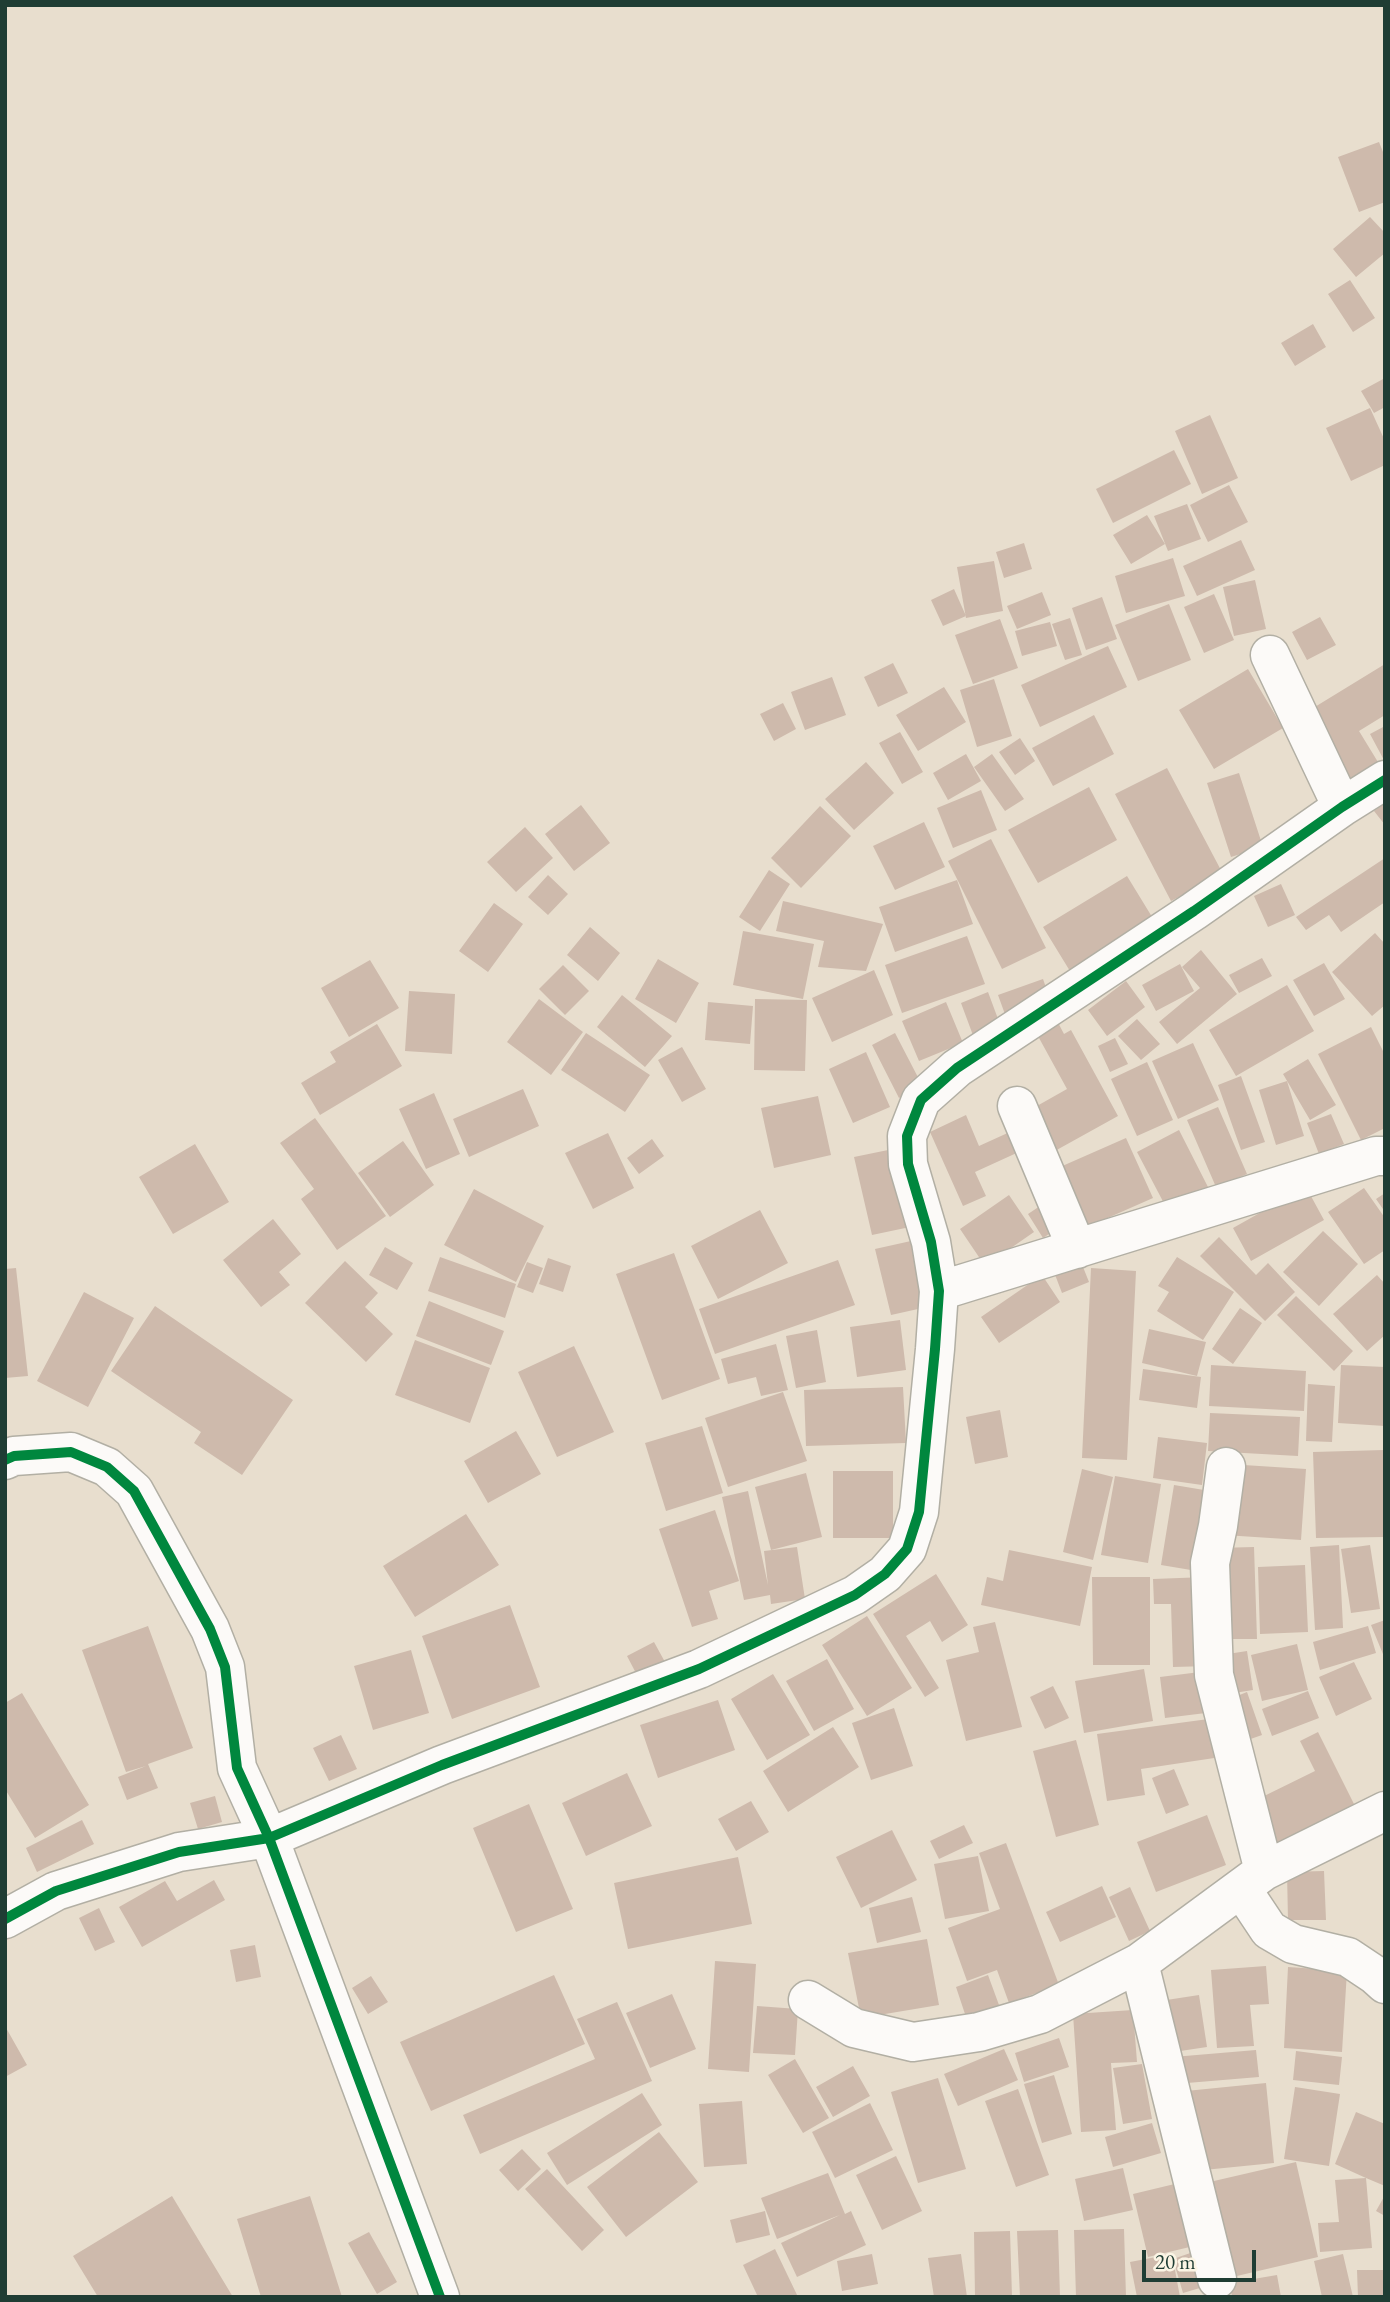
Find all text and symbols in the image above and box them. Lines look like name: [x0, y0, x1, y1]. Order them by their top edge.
scale bar: [1145, 2236, 1259, 2280]
text: 20 m: [1155, 2248, 1196, 2275]

